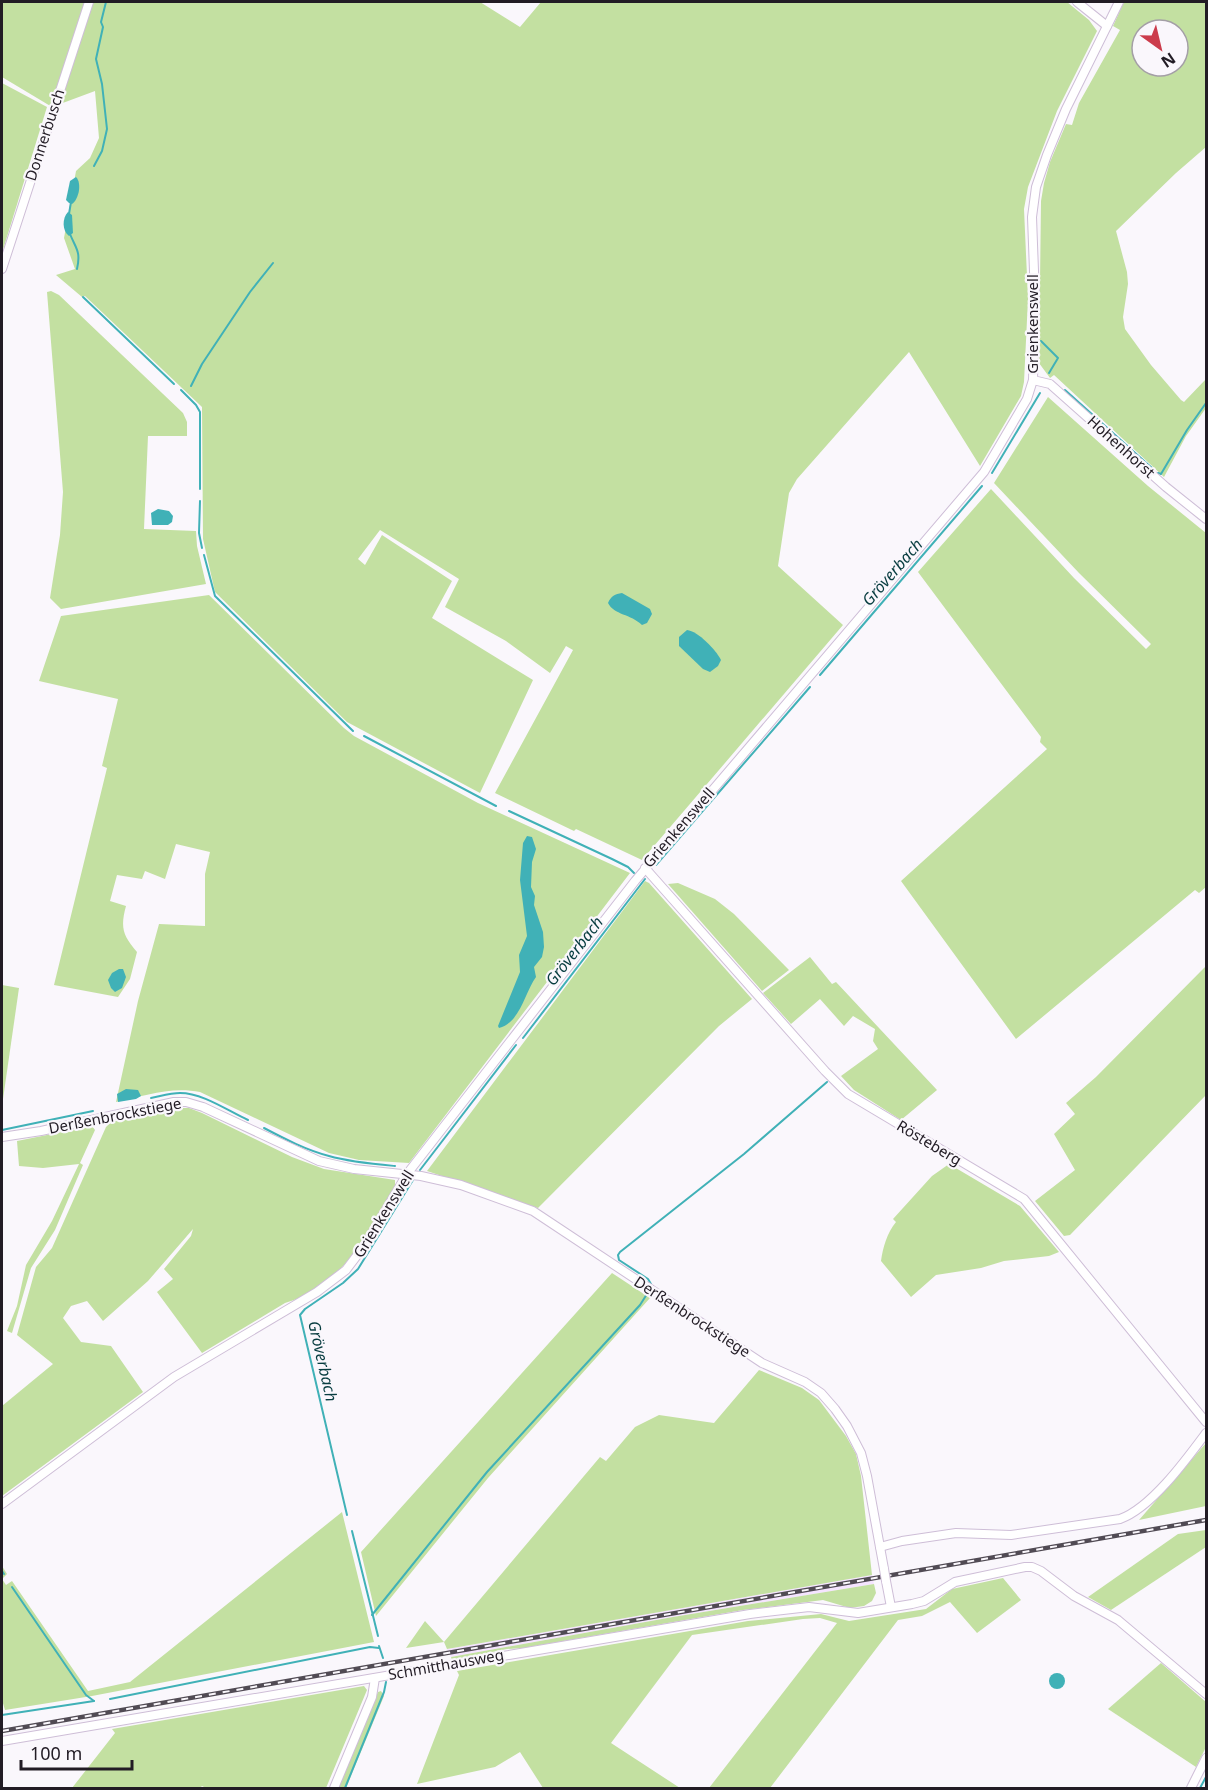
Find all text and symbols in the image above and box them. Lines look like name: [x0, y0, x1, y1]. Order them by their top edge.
north arrow: [1130, 18, 1190, 78]
text: N: [1157, 48, 1180, 73]
street label: Donnerbusch: [20, 86, 68, 183]
street label: Grienkenswell: [1022, 274, 1042, 374]
street label: Hohenhorst: [1084, 411, 1160, 482]
water label: Gröverbach: [857, 534, 927, 610]
street label: Grienkenswell: [638, 783, 718, 872]
water label: Gröverbach: [540, 912, 608, 990]
street label: Derßenbrockstiege: [47, 1092, 183, 1138]
street label: Rösteberg: [893, 1115, 966, 1169]
street label: Grienkenswell: [348, 1166, 418, 1261]
street label: Derßenbrockstiege: [631, 1271, 755, 1361]
water label: Gröverbach: [303, 1318, 343, 1404]
street label: Schmitthausweg: [386, 1644, 505, 1684]
scale bar: [21, 1733, 132, 1771]
text: 100 m: [30, 1741, 82, 1765]

